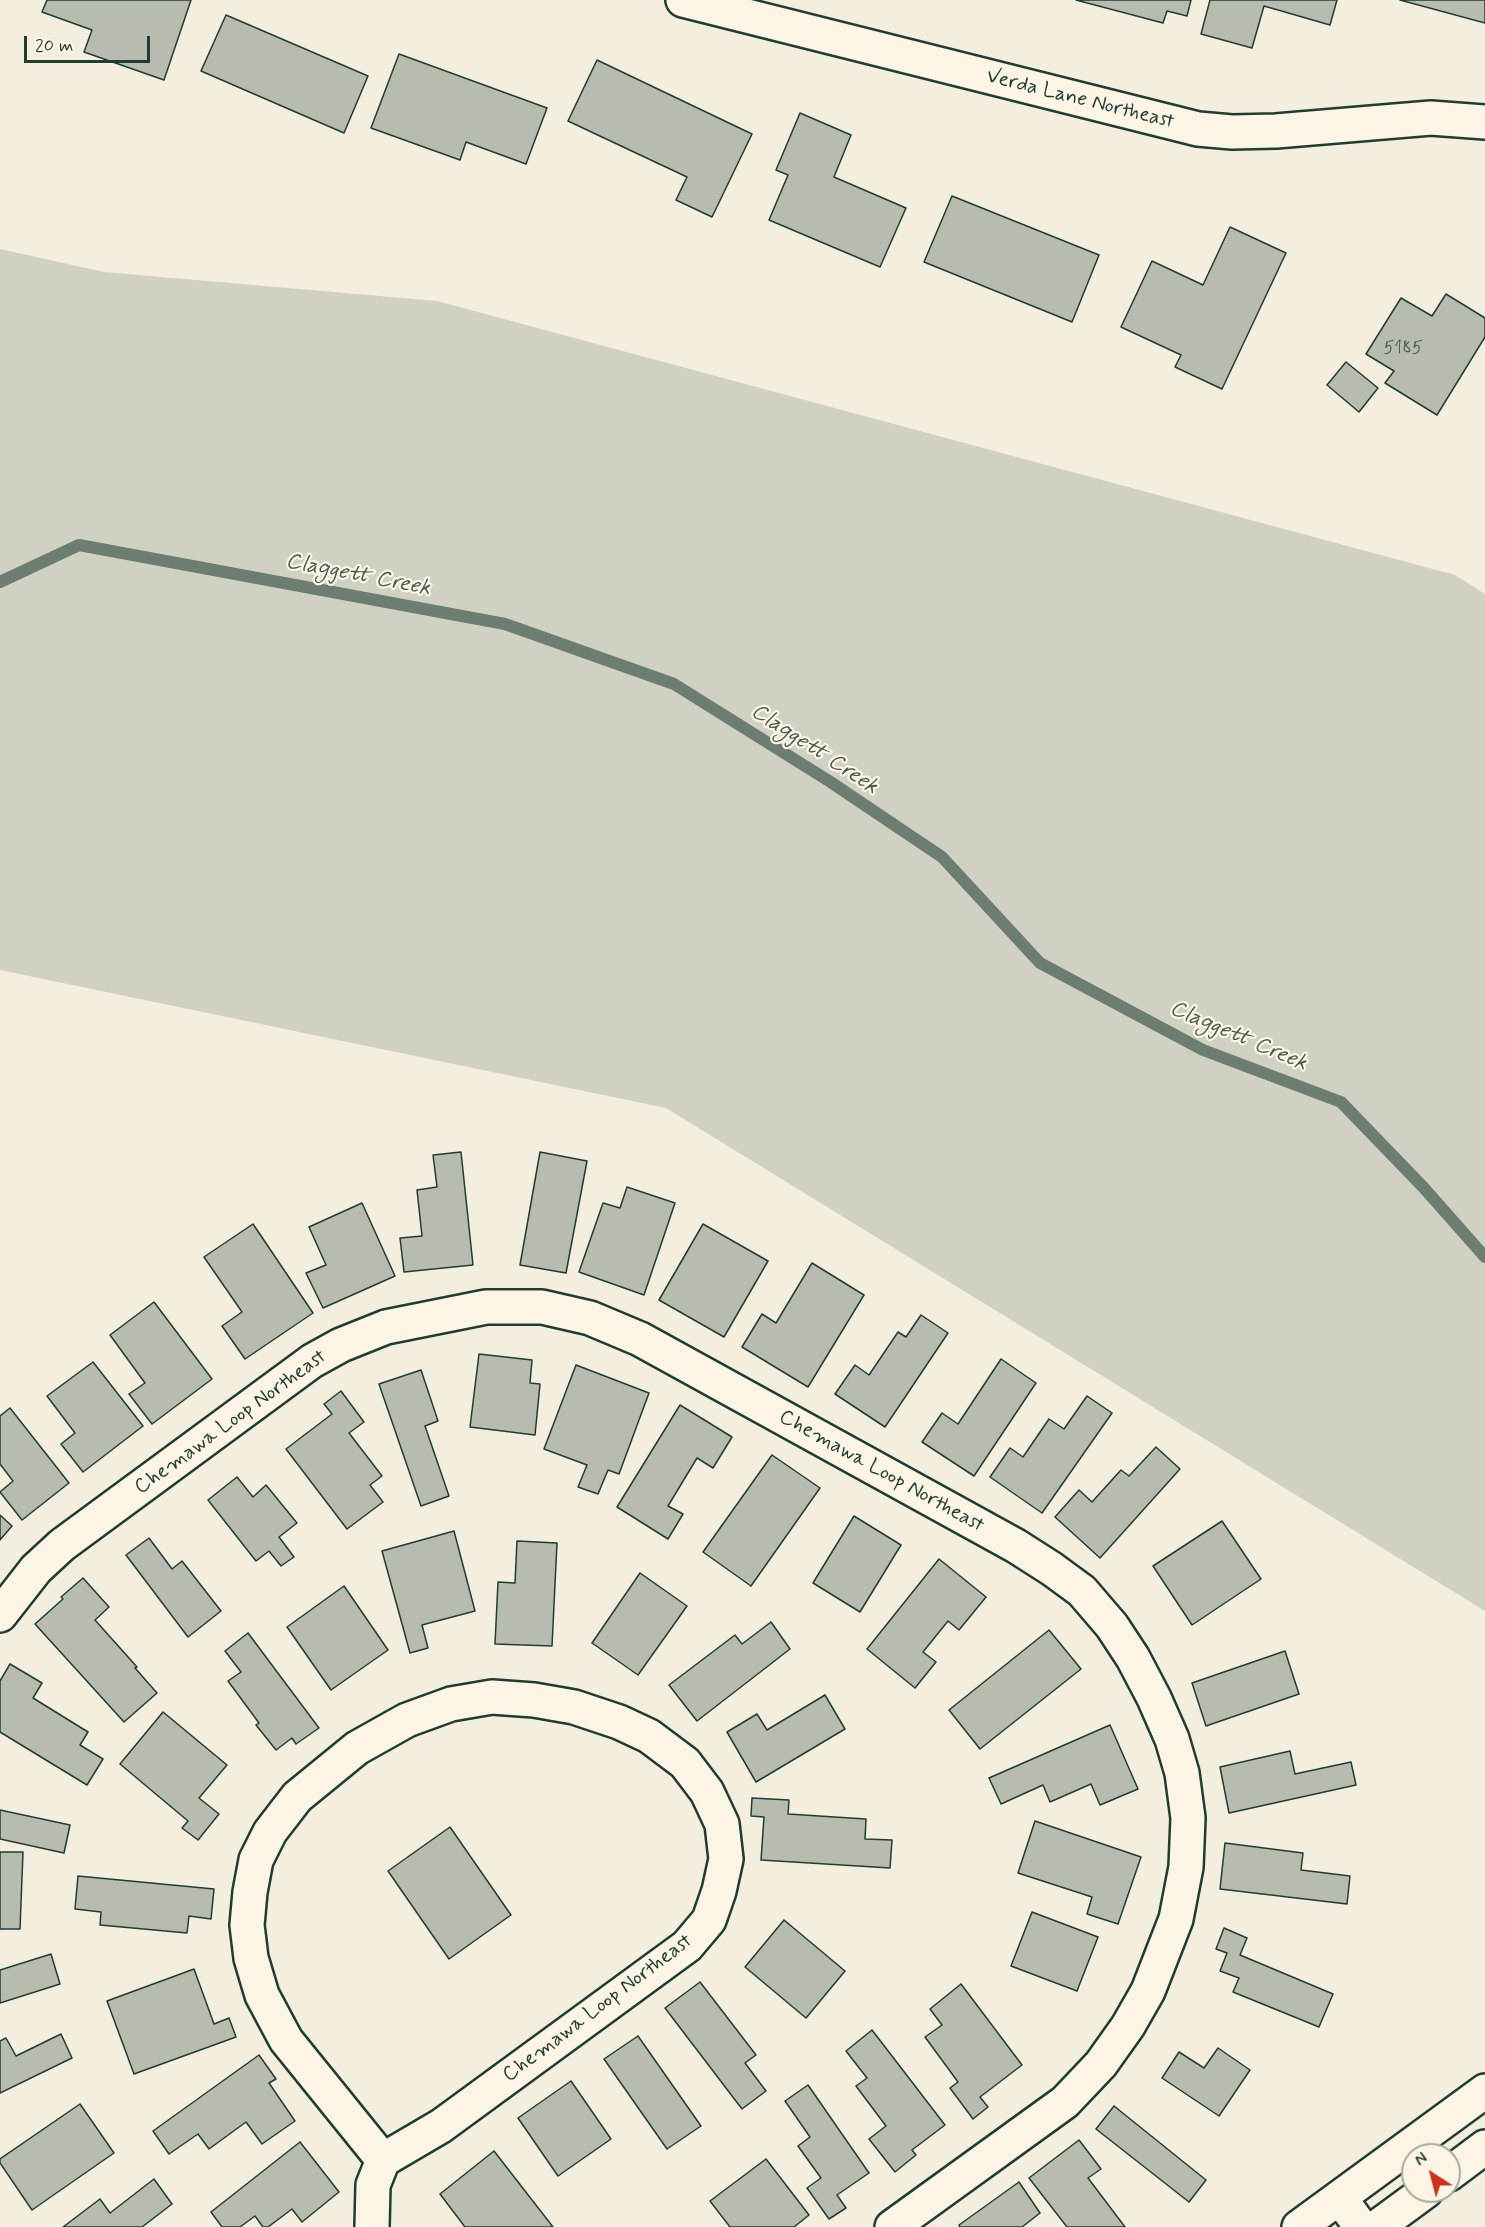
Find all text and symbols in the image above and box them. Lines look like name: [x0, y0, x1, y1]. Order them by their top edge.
scale bar: [27, 24, 153, 62]
text: 20 m: [35, 34, 73, 58]
street label: Verda Lane Northeast: [984, 65, 1176, 135]
house number: 5185: [1383, 338, 1423, 360]
water label: Claggett Creek: [283, 549, 433, 603]
water label: Claggett Creek: [745, 699, 883, 801]
water label: Claggett Creek: [1165, 996, 1311, 1078]
street label: Chemawa Loop Northeast: [130, 1345, 332, 1501]
street label: Chemawa Loop Northeast: [774, 1405, 988, 1539]
street label: Chemawa Loop Northeast: [498, 1930, 698, 2088]
north arrow: [1401, 2143, 1461, 2203]
text: N: [1411, 2148, 1432, 2171]

